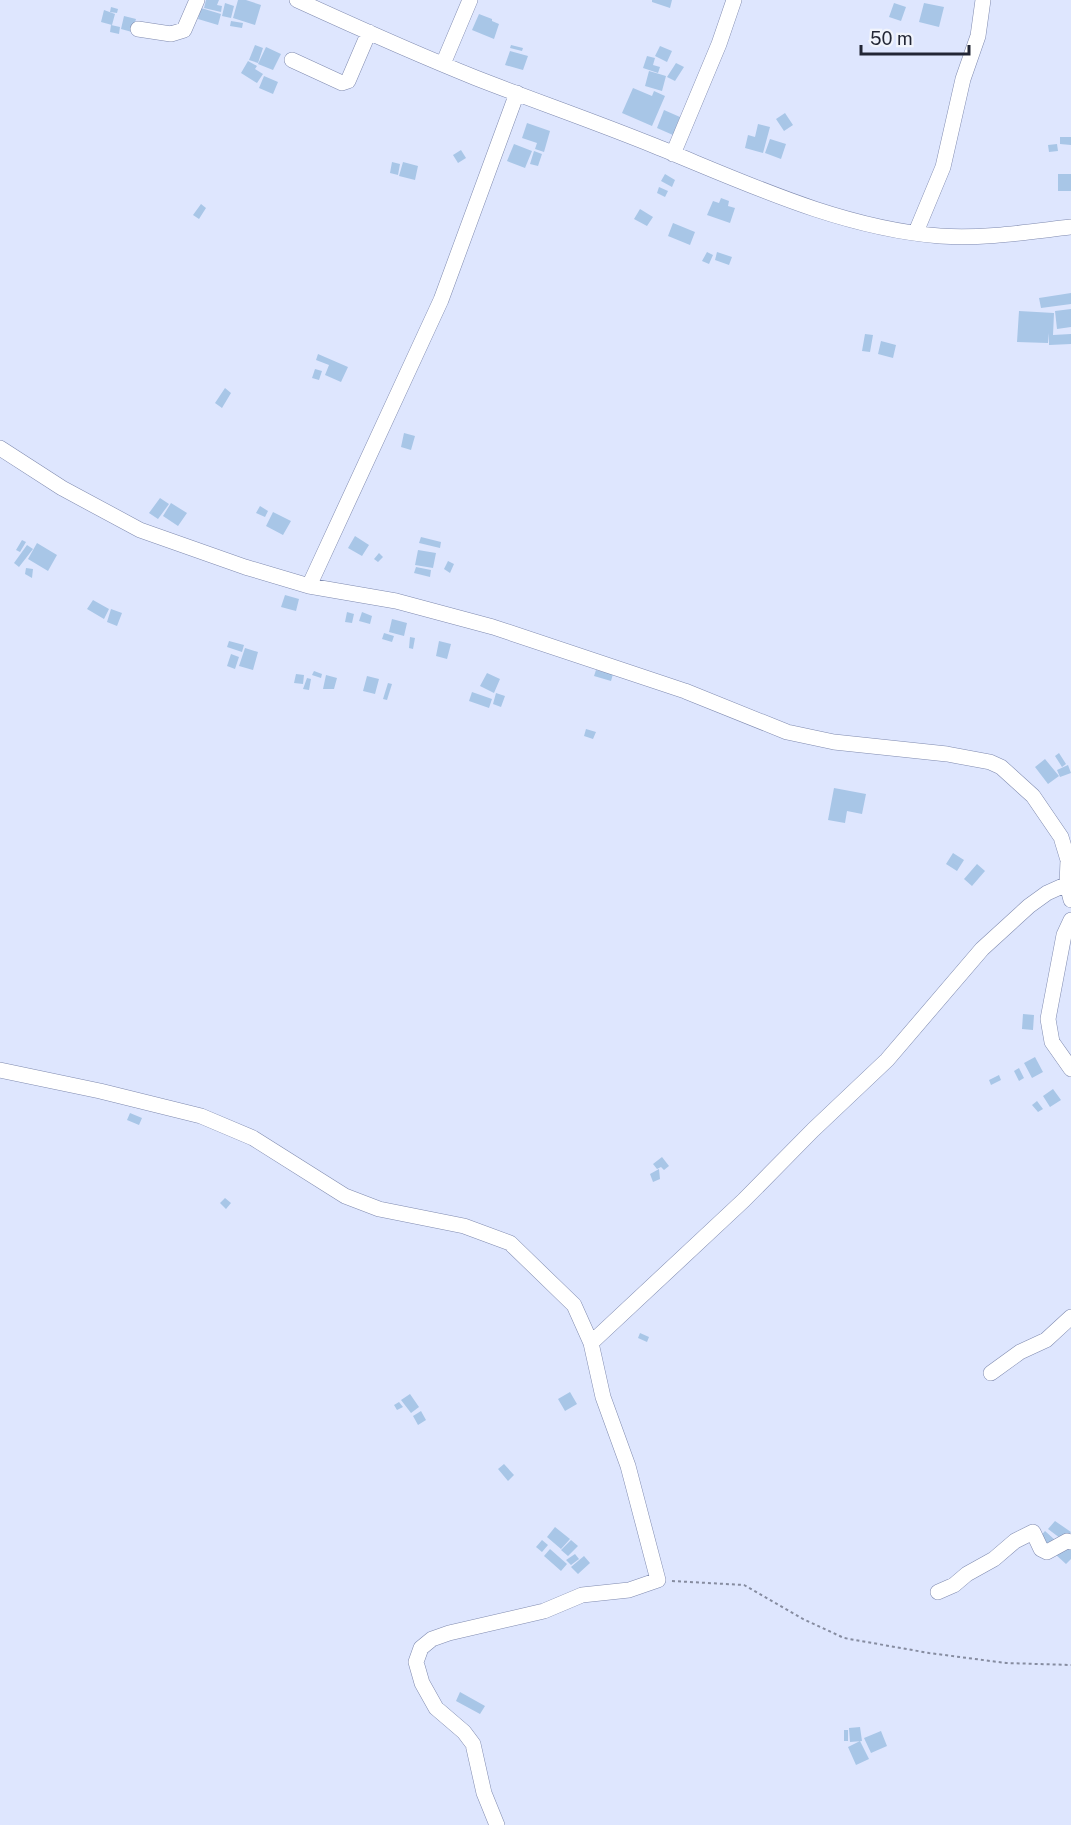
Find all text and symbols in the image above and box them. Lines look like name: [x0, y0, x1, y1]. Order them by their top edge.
scale bar: [861, 18, 969, 56]
text: 50 m: [870, 28, 913, 49]

